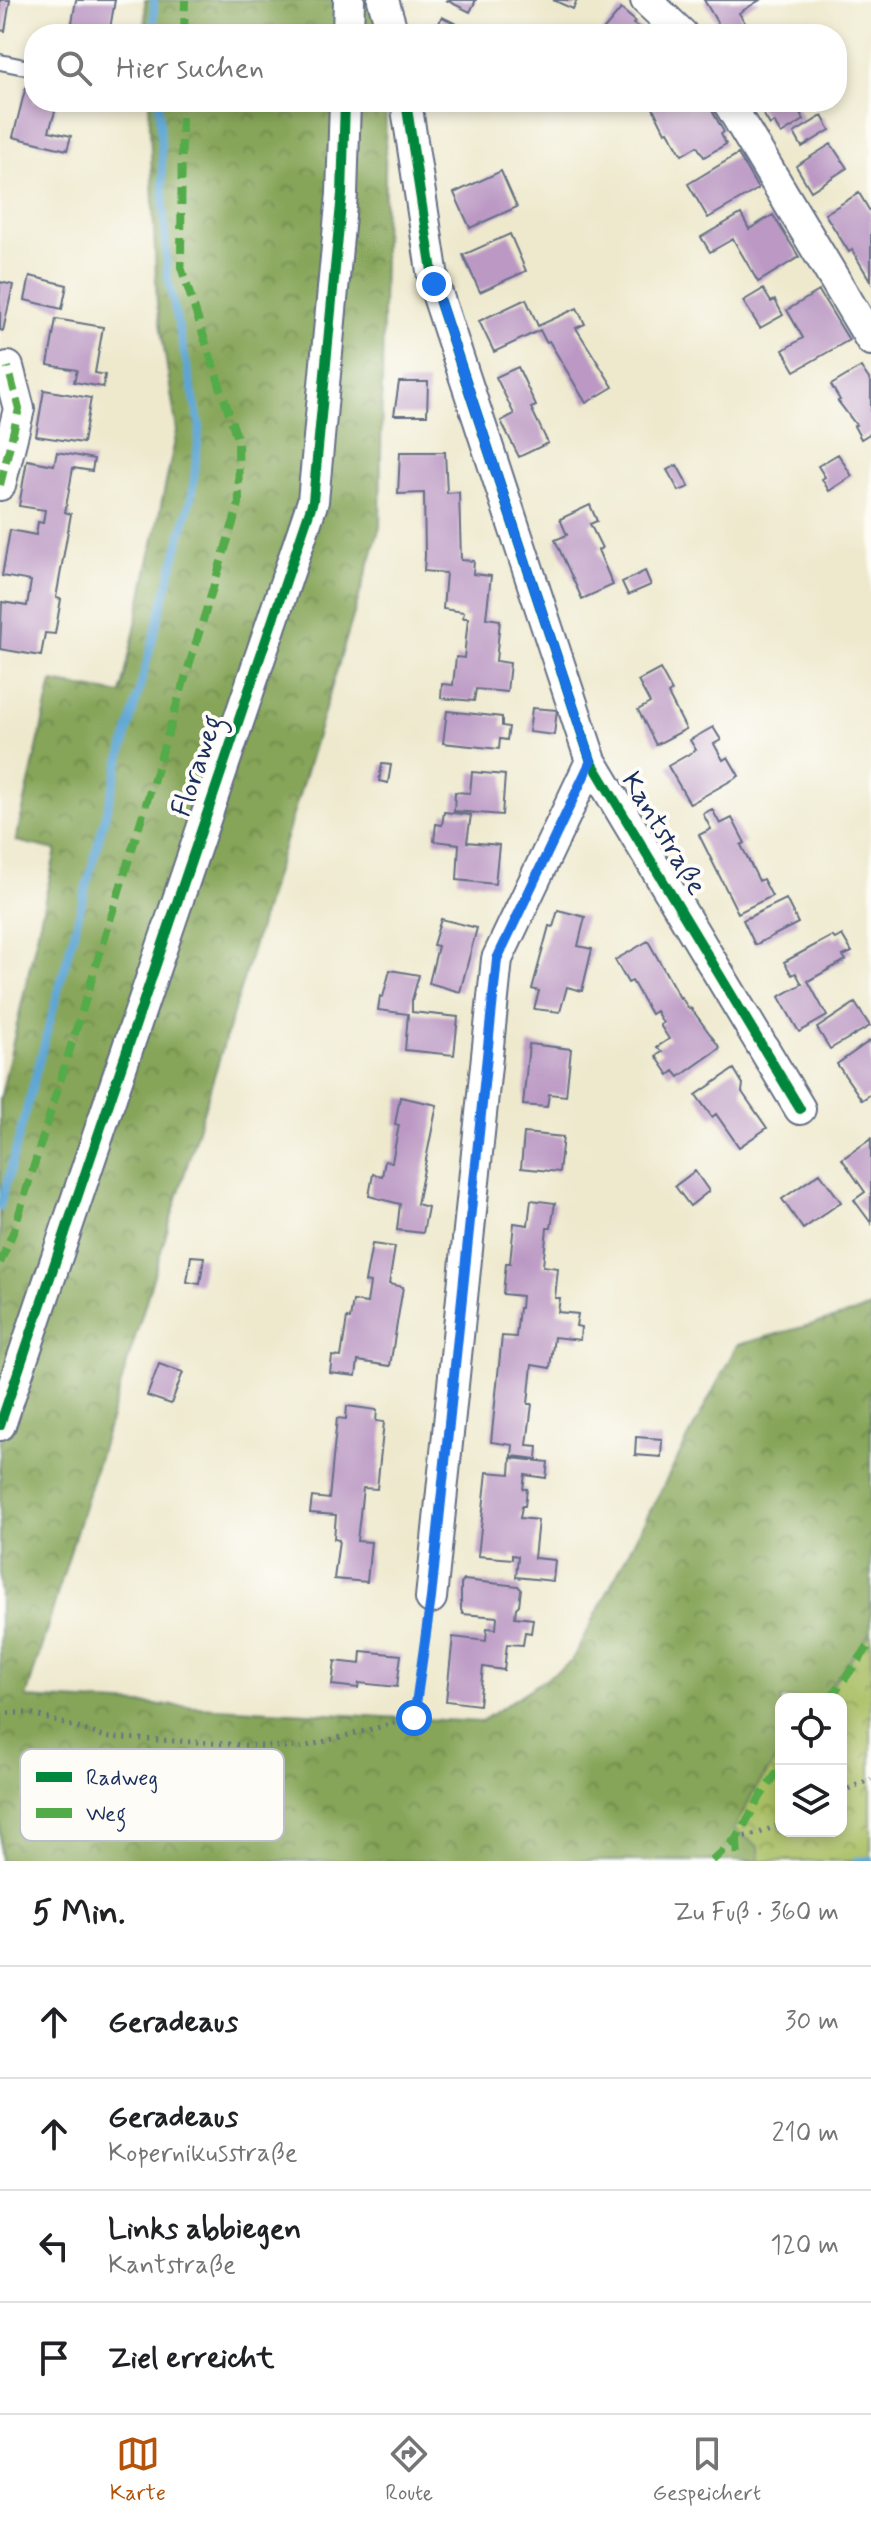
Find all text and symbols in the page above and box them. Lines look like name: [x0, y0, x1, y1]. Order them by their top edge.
search box: [24, 24, 847, 112]
icon: search: [52, 46, 96, 90]
text: Hier suchen: [116, 49, 264, 88]
route end: [416, 266, 452, 302]
street label: Floraweg: [163, 710, 235, 823]
street label: Kantstraße: [612, 766, 714, 902]
map controls: [775, 1693, 847, 1837]
button: locate: [775, 1693, 847, 1765]
route start: [396, 1700, 432, 1736]
legend: [20, 1749, 284, 1841]
text: Radweg: [86, 1765, 158, 1794]
button: layers: [775, 1765, 847, 1837]
text: Weg: [86, 1801, 126, 1832]
text: 5 Min.: [32, 1891, 125, 1936]
text: Zu Fuß · 360 m: [673, 1896, 839, 1930]
icon: ahead: [32, 2000, 76, 2044]
text: Geradeaus: [108, 2003, 238, 2042]
text: 30 m: [785, 2005, 839, 2039]
text: Geradeaus: [108, 2098, 238, 2137]
icon: ahead: [32, 2112, 76, 2156]
text: 210 m: [772, 2117, 839, 2151]
text: Kopernikusstraße: [108, 2137, 298, 2171]
text: Links abbiegen: [108, 2210, 301, 2249]
icon: left: [32, 2224, 76, 2268]
text: 120 m: [770, 2229, 839, 2263]
text: Kantstraße: [108, 2249, 236, 2283]
icon: arrive: [32, 2336, 76, 2380]
text: Ziel erreicht: [108, 2339, 274, 2378]
tab: Karte: [110, 2432, 166, 2508]
tab: Route: [385, 2432, 433, 2508]
tab: Gespeichert: [652, 2432, 761, 2508]

